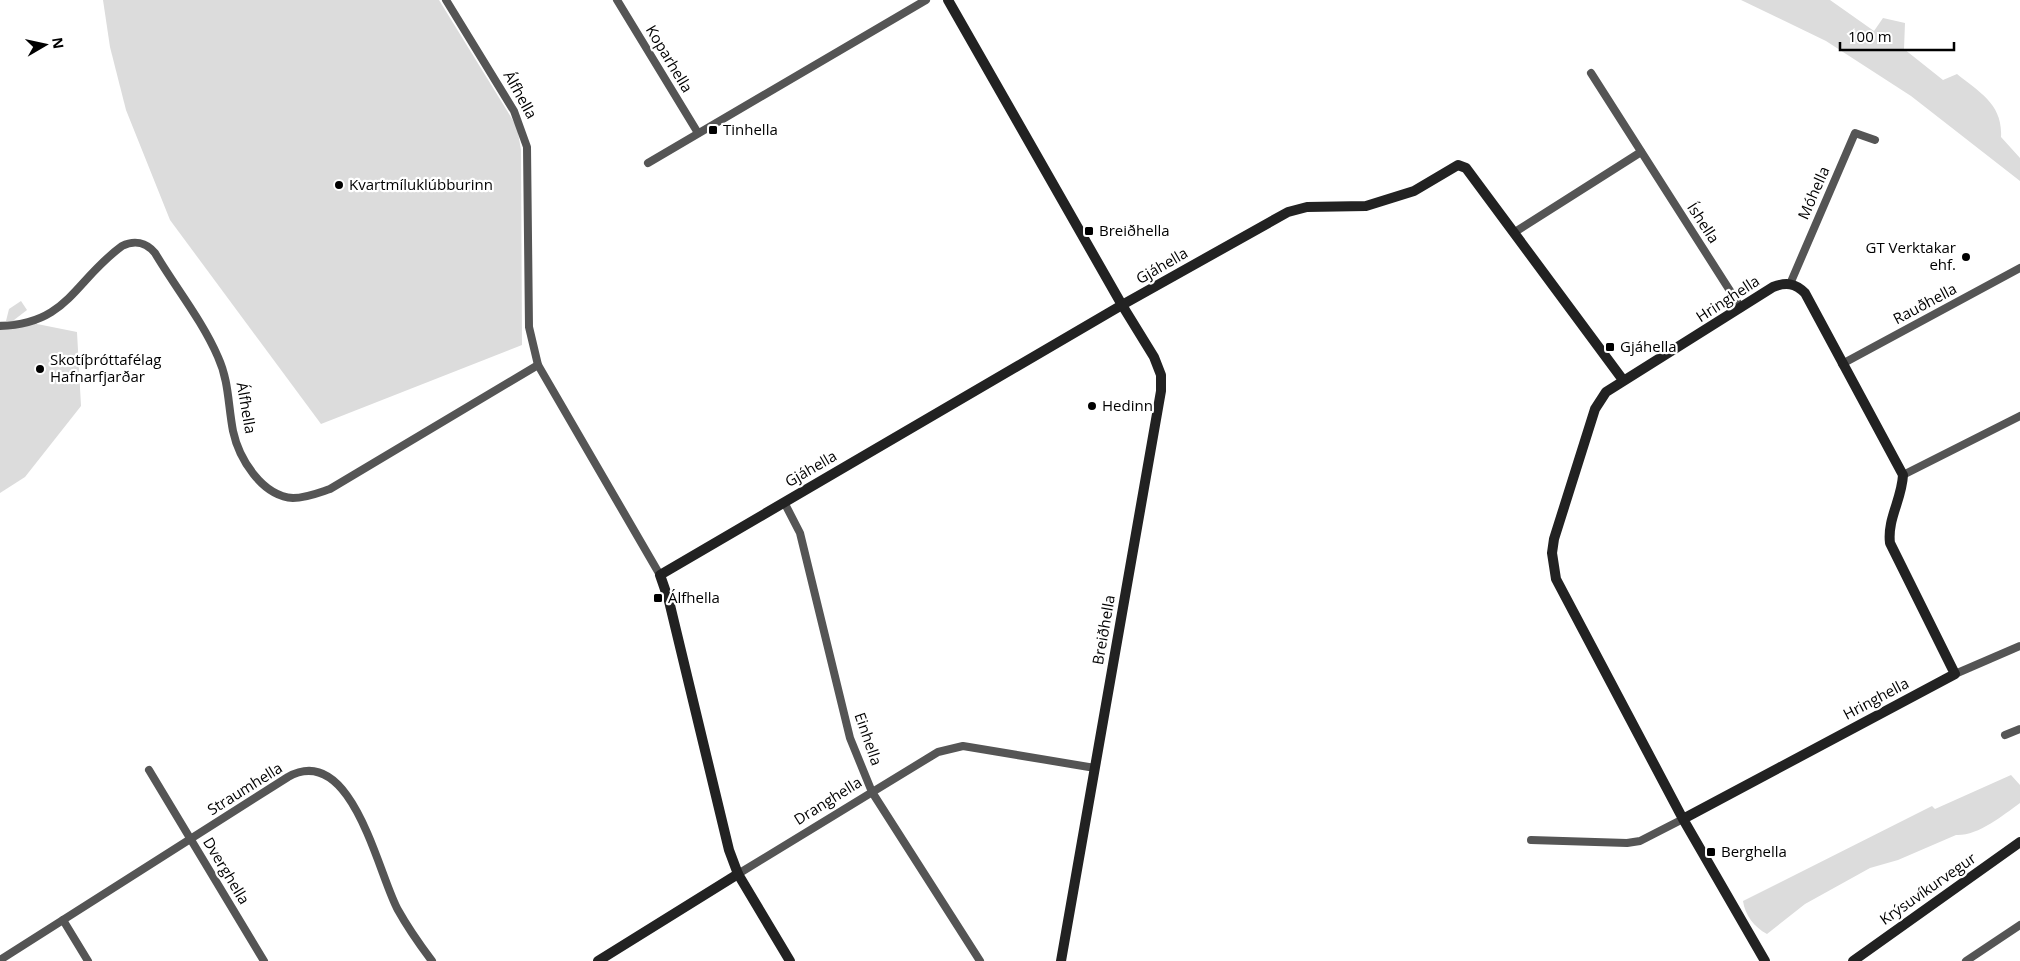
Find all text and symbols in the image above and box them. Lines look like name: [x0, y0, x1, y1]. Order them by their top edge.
north arrow: [20, 20, 70, 70]
scale bar: [1840, 20, 1954, 52]
street label: Koparhella: [642, 21, 698, 96]
text: 100 m: [1848, 26, 1892, 46]
text: N: [48, 36, 69, 50]
street label: Álfhella: [500, 67, 542, 122]
place label: Tinhella: [723, 119, 778, 139]
marker: Tinhella: [707, 124, 719, 136]
street label: Móhella: [1793, 163, 1834, 222]
place label: Kvartmíluklúbburinn: [349, 174, 493, 194]
marker: Kvartmíluklúbburinn: [333, 179, 345, 191]
street label: Íshella: [1683, 198, 1724, 247]
place label: Breiðhella: [1099, 220, 1170, 240]
marker: Breiðhella: [1083, 225, 1095, 237]
place label: GT Verktakar ehf.: [1866, 237, 1956, 274]
street label: Gjáhella: [1132, 242, 1191, 288]
marker: GT Verktakar ehf.: [1960, 251, 1972, 263]
street label: Hringhella: [1692, 270, 1763, 326]
street label: Rauðhella: [1889, 278, 1960, 328]
place label: Gjáhella: [1620, 336, 1677, 356]
marker: Gjáhella: [1604, 341, 1616, 353]
place label: Skotíþróttafélag Hafnarfjarðar: [50, 349, 161, 386]
marker: Skotíþróttafélag Hafnarfjarðar: [34, 363, 46, 375]
street label: Álfhella: [233, 381, 261, 435]
place label: Hedinn: [1102, 395, 1153, 415]
marker: Hedinn: [1086, 400, 1098, 412]
street label: Gjáhella: [781, 445, 840, 491]
place label: Álfhella: [668, 587, 720, 607]
marker: Álfhella: [652, 592, 664, 604]
street label: Breiðhella: [1087, 593, 1119, 666]
street label: Hringhella: [1839, 672, 1912, 724]
street label: Einhella: [851, 709, 887, 768]
street label: Straumhella: [203, 757, 286, 819]
street label: Dranghella: [790, 771, 865, 829]
street label: Dverghella: [199, 833, 255, 908]
place label: Berghella: [1721, 841, 1787, 861]
marker: Berghella: [1705, 846, 1717, 858]
street label: Krýsuvíkurvegur: [1875, 848, 1979, 929]

